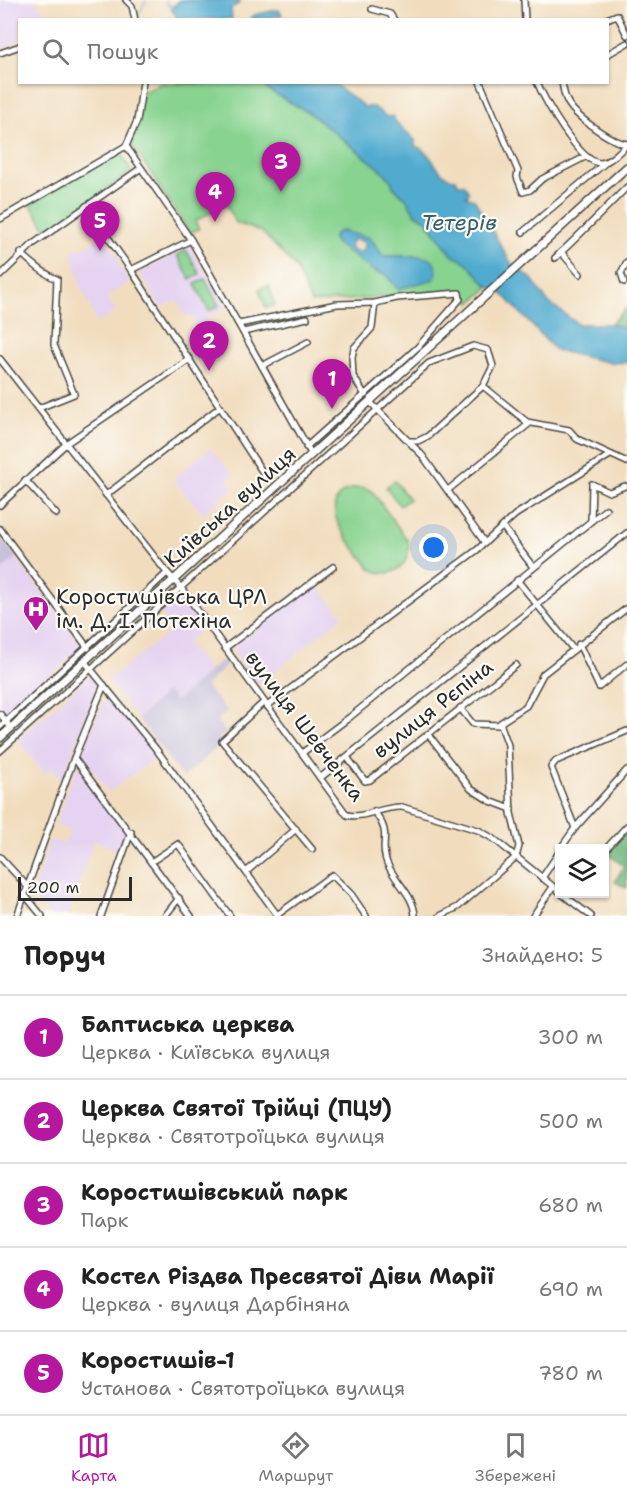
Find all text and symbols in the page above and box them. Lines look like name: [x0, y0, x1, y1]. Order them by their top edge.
search box: [18, 18, 609, 84]
icon: search: [39, 35, 72, 68]
text: Пошук: [87, 37, 158, 66]
pin: 3: [262, 142, 300, 192]
pin: 4: [196, 172, 234, 222]
pin: 5: [80, 202, 120, 251]
water label: Тетерів: [421, 208, 497, 237]
pin: 2: [190, 322, 228, 371]
pin: 1: [312, 360, 352, 409]
street label: Київська вулиця: [158, 440, 302, 574]
your location: [419, 533, 448, 562]
place label: Коростишівська ЦРЛ ім. Д. І. Потєхіна: [56, 583, 267, 635]
hospital icon: Коростишівська ЦРЛ ім. Д. І. Потєхіна: [21, 594, 51, 632]
street label: вулиця Шевченка: [239, 645, 371, 807]
street label: вулиця Рєпіна: [367, 653, 499, 765]
map controls: [555, 844, 609, 898]
button: layers: [555, 844, 609, 898]
scale bar: [18, 874, 132, 902]
text: 200 m: [27, 877, 79, 898]
text: Поруч: [24, 938, 106, 973]
text: Знайдено: 5: [482, 942, 603, 968]
text: Баптиська церква: [81, 1010, 294, 1039]
text: 1: [39, 1024, 48, 1050]
text: 300 m: [537, 1024, 603, 1050]
text: Церква · Київська вулиця: [81, 1039, 331, 1065]
text: Церква Святої Трійці (ПЦУ): [81, 1094, 392, 1123]
text: 2: [37, 1108, 51, 1134]
text: 500 m: [539, 1108, 603, 1134]
text: Церква · Святотроїцька вулиця: [81, 1123, 385, 1149]
text: Коростишівський парк: [81, 1178, 348, 1207]
text: 3: [37, 1192, 51, 1218]
text: 680 m: [538, 1192, 603, 1218]
text: Парк: [81, 1207, 128, 1233]
text: Костел Різдва Пресвятої Діви Марії: [81, 1262, 494, 1291]
text: 4: [37, 1276, 51, 1302]
text: 690 m: [539, 1276, 603, 1302]
text: Церква · вулиця Дарбіняна: [81, 1291, 350, 1317]
text: Коростишів-1: [81, 1346, 235, 1375]
text: 5: [37, 1360, 50, 1386]
text: 780 m: [538, 1360, 603, 1386]
text: Установа · Святотроїцька вулиця: [81, 1375, 405, 1401]
tab: Карта: [71, 1429, 117, 1486]
tab: Маршрут: [259, 1429, 333, 1486]
tab: Збережені: [475, 1429, 556, 1486]

